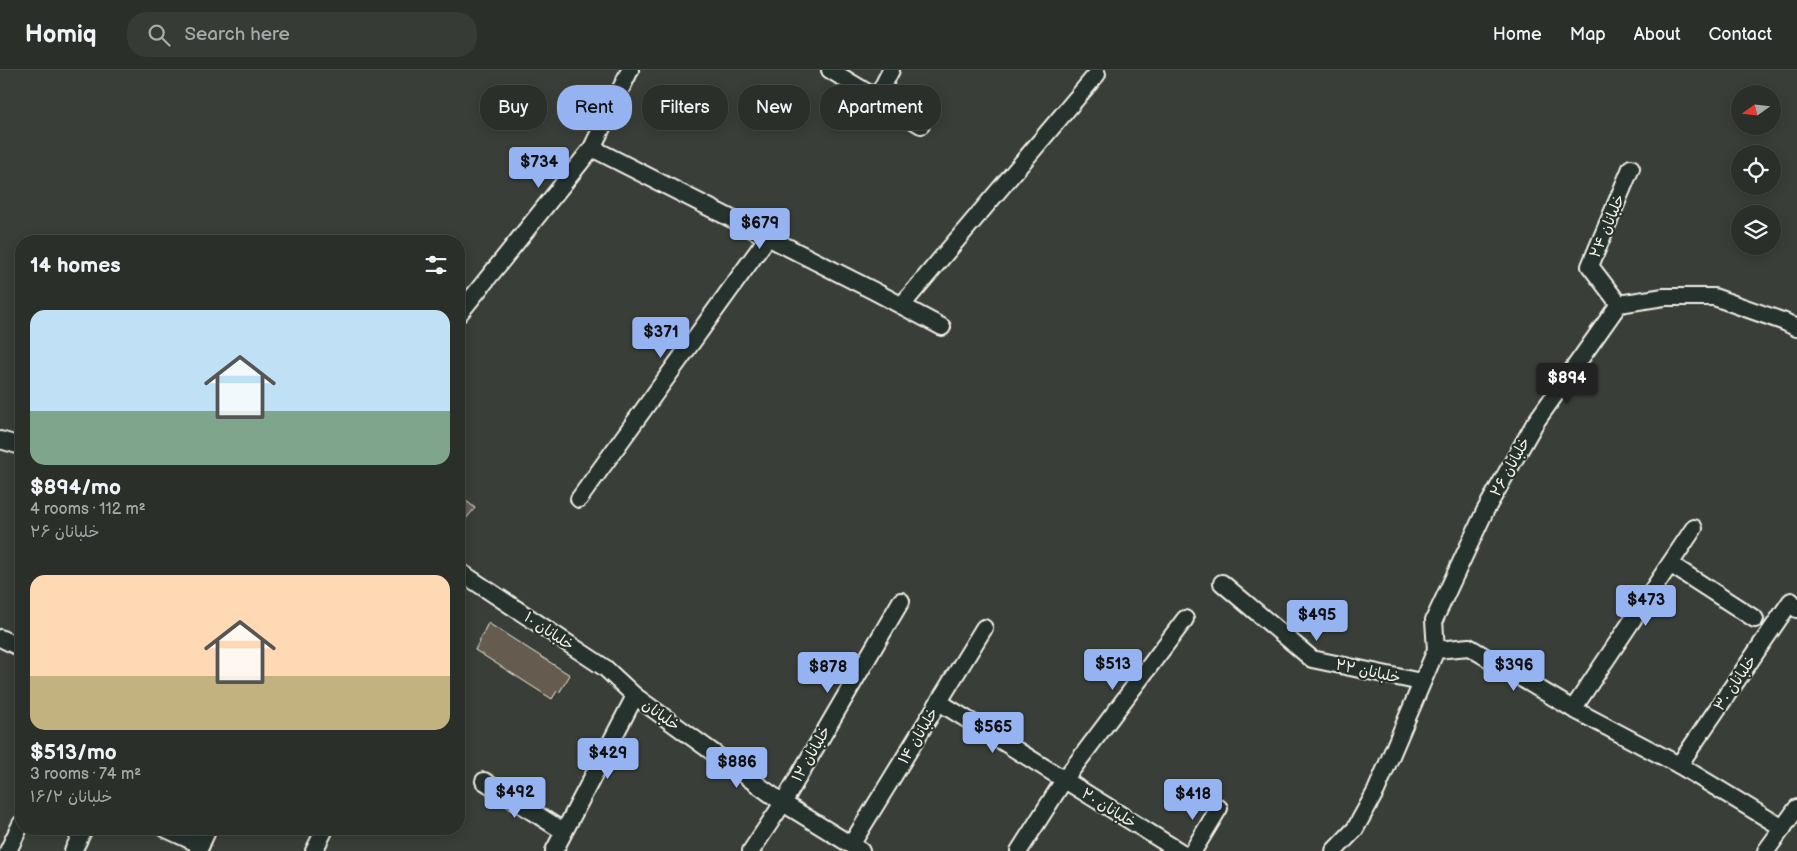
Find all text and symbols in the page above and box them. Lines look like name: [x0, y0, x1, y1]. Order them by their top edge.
search box: [127, 12, 477, 57]
text: Homiq: [25, 20, 97, 49]
icon: search: [145, 21, 173, 49]
text: Search here: [185, 23, 290, 46]
text: Home: [1493, 24, 1542, 45]
text: Map: [1570, 24, 1606, 45]
text: About: [1634, 24, 1681, 45]
text: Contact: [1709, 24, 1772, 45]
chip: Buy: [480, 85, 547, 130]
chip: Rent: [557, 85, 632, 130]
chip: Filters: [642, 85, 728, 130]
chip: New: [738, 85, 810, 130]
chip: Apartment: [820, 85, 941, 130]
north arrow: [1731, 85, 1781, 135]
map controls: [1731, 85, 1781, 255]
button: locate: [1731, 145, 1781, 195]
pin: $734: [509, 146, 569, 189]
text: $734: [520, 153, 558, 172]
street label: ۲۴ خلبانان: [1586, 192, 1629, 261]
button: layers: [1731, 205, 1781, 255]
pin: $679: [730, 208, 790, 250]
text: $679: [741, 214, 779, 233]
icon: filters: [422, 251, 450, 279]
text: 14 homes: [30, 253, 121, 278]
pin: $371: [631, 316, 691, 359]
text: $371: [643, 323, 679, 342]
icon: home: [195, 342, 285, 432]
pin: $894: [1537, 362, 1597, 405]
text: $894: [1548, 369, 1586, 388]
street label: ۲۶ خلبانان: [1486, 434, 1535, 500]
text: $894/mo: [30, 475, 121, 500]
text: 4 rooms · 112 m²: [30, 500, 146, 519]
text: ۲۶ خلبانان: [30, 523, 99, 542]
pin: $473: [1616, 584, 1676, 627]
text: $473: [1627, 591, 1665, 610]
pin: $495: [1287, 600, 1347, 642]
text: $495: [1298, 606, 1336, 625]
icon: home: [195, 607, 285, 697]
street label: ۱۰ خلبانان: [520, 608, 577, 655]
pin: $513: [1083, 648, 1143, 691]
pin: $396: [1484, 650, 1544, 692]
pin: $878: [798, 652, 858, 694]
street label: ۳۰ خلبانان: [1710, 652, 1761, 715]
text: $513: [1095, 655, 1131, 674]
street label: ۲۲ خلبانان: [1334, 655, 1402, 688]
text: $396: [1495, 656, 1533, 675]
text: $878: [809, 658, 847, 677]
street label: خلبانان: [638, 695, 683, 735]
street label: ۱۴ خلبانان: [894, 705, 943, 768]
pin: $565: [963, 712, 1023, 754]
text: $565: [974, 718, 1012, 737]
street label: ۱۲ خلبانان: [788, 723, 835, 786]
pin: $429: [578, 738, 638, 780]
text: $513/mo: [30, 740, 117, 765]
text: $429: [589, 744, 627, 763]
pin: $886: [707, 746, 767, 789]
text: $886: [717, 753, 757, 772]
text: 3 rooms · 74 m²: [30, 765, 141, 784]
pin: $492: [485, 776, 545, 819]
pin: $418: [1163, 778, 1223, 821]
text: $492: [496, 783, 534, 802]
street label: ۲۰ خلبانان: [1078, 784, 1140, 833]
text: $418: [1175, 785, 1211, 804]
text: ۱۶/۲ خلبانان: [30, 788, 112, 807]

